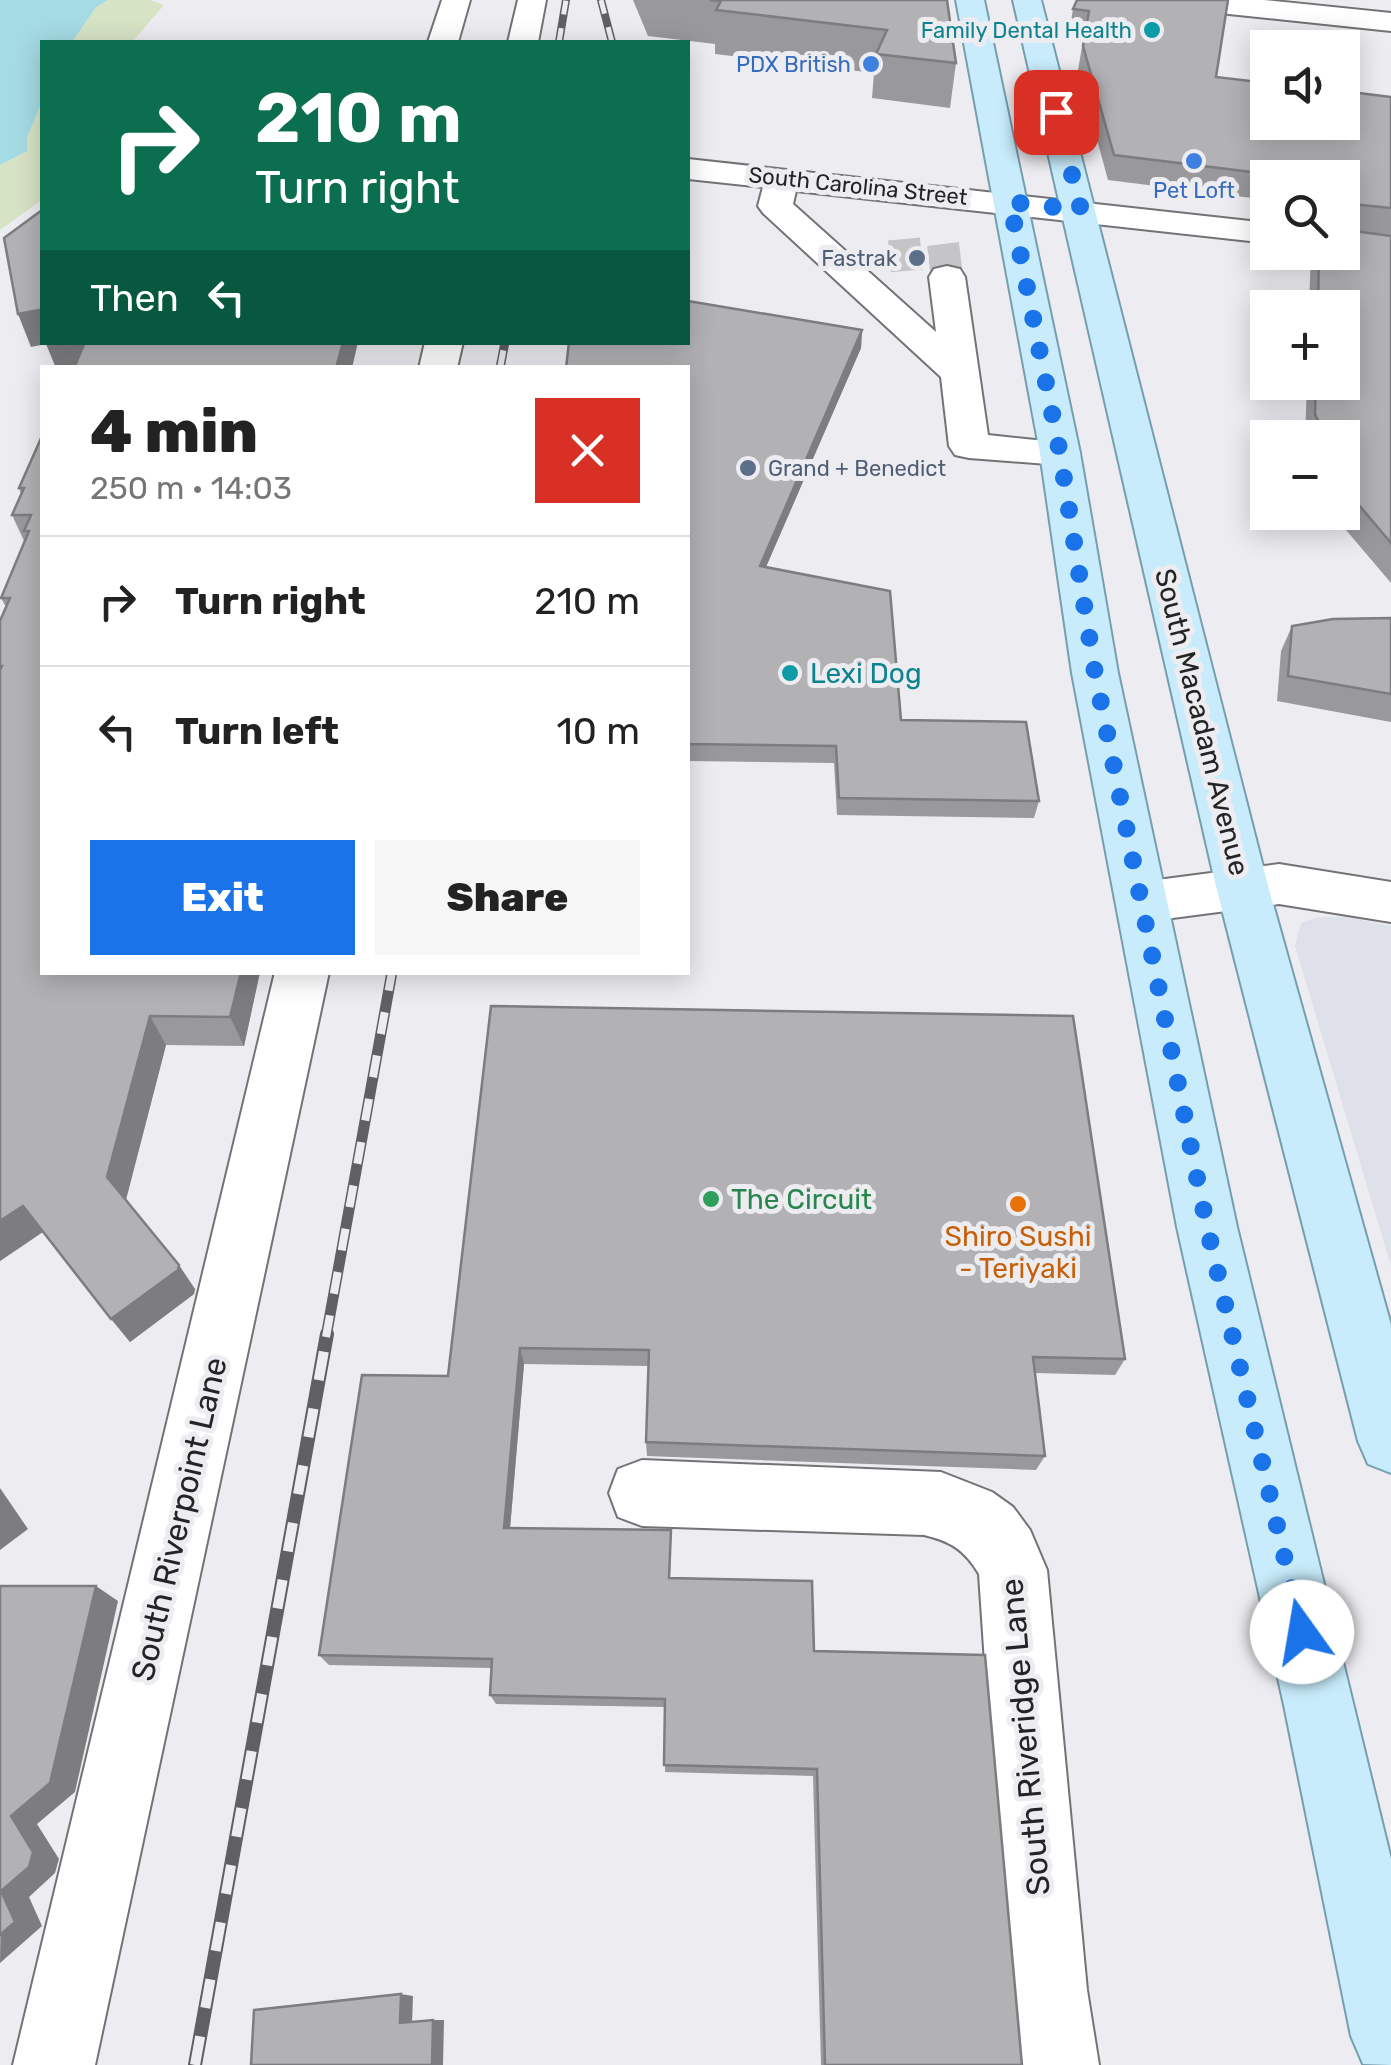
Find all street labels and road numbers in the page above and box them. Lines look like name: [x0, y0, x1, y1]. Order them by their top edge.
street label: South Carolina Street: [747, 161, 969, 211]
street label: South Macadam Avenue: [1148, 565, 1256, 879]
street label: South Riverpoint Lane: [123, 1353, 235, 1685]
street label: South Riveridge Lane: [992, 1577, 1058, 1897]

